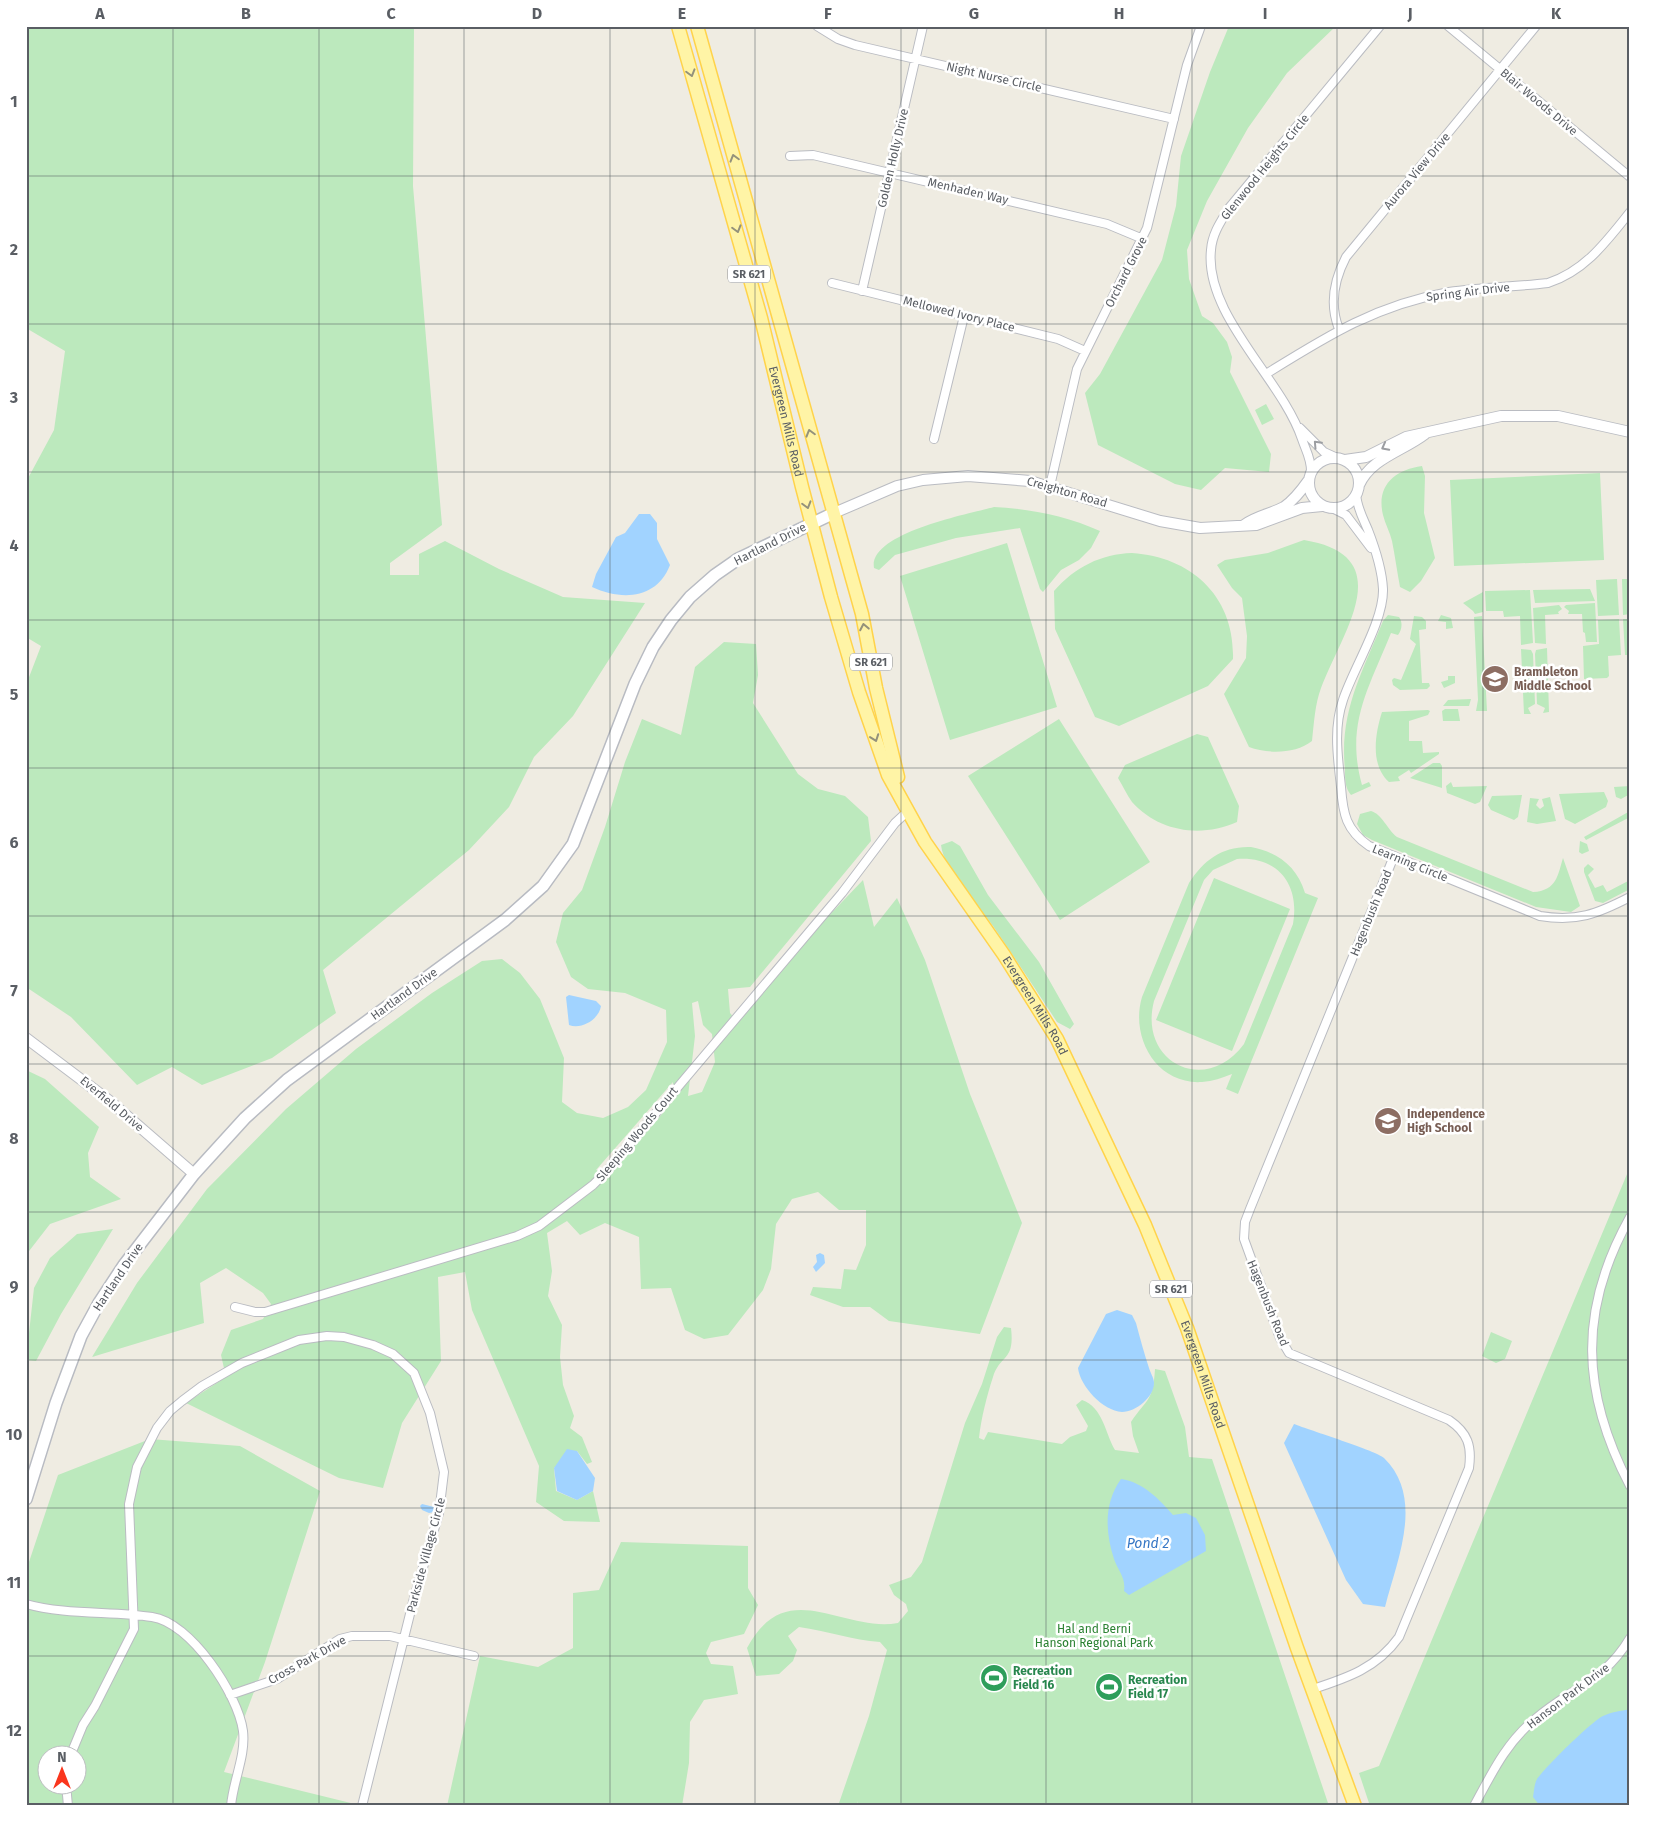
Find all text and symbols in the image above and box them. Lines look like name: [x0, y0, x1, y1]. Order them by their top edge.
text: A: [94, 4, 105, 23]
text: B: [241, 4, 251, 23]
text: C: [386, 4, 396, 23]
text: D: [532, 4, 542, 23]
text: E: [678, 4, 686, 23]
text: F: [824, 4, 832, 23]
text: G: [969, 4, 979, 23]
text: H: [1114, 4, 1124, 23]
text: I: [1263, 4, 1267, 23]
text: J: [1406, 4, 1413, 23]
text: K: [1551, 4, 1562, 23]
street label: Night Nurse Circle: [945, 59, 1043, 95]
street label: Blair Woods Drive: [1498, 66, 1580, 138]
one-way arrow: [686, 69, 696, 77]
text: 1: [10, 92, 18, 111]
street label: Golden Holly Drive: [875, 107, 911, 209]
street label: Glenwood Heights Circle: [1218, 111, 1312, 223]
street label: Aurora View Drive: [1381, 130, 1453, 212]
one-way arrow: [730, 154, 740, 163]
street label: Menhaden Way: [926, 175, 1010, 207]
one-way arrow: [731, 225, 741, 233]
street label: Orchard Grove: [1102, 234, 1150, 310]
text: 2: [10, 240, 18, 259]
road number: SR 621: [728, 266, 770, 282]
street label: Spring Air Drive: [1425, 280, 1511, 304]
street label: Mellowed Ivory Place: [902, 293, 1016, 335]
street label: Evergreen Mills Road: [766, 365, 806, 478]
text: 3: [9, 388, 18, 407]
one-way arrow: [806, 429, 816, 437]
one-way arrow: [1314, 441, 1323, 450]
one-way arrow: [1381, 441, 1390, 451]
street label: Creighton Road: [1025, 474, 1109, 510]
one-way arrow: [801, 501, 811, 509]
street label: Hartland Drive: [732, 520, 808, 568]
text: 4: [9, 536, 19, 555]
one-way arrow: [860, 623, 870, 632]
road number: SR 621: [850, 654, 892, 670]
school or university icon: Brambleton Middle School: [1480, 664, 1510, 694]
place label: Brambleton Middle School: [1514, 665, 1592, 693]
text: 5: [10, 685, 19, 704]
one-way arrow: [869, 733, 879, 742]
text: 6: [9, 833, 19, 852]
street label: Learning Circle: [1370, 841, 1450, 885]
street label: Hagenbush Road: [1347, 868, 1395, 958]
street label: Evergreen Mills Road: [1000, 954, 1070, 1057]
street label: Hartland Drive: [368, 965, 440, 1023]
text: 7: [10, 981, 18, 1000]
street label: Everfield Drive: [77, 1073, 147, 1135]
street label: Sleeping Woods Court: [593, 1083, 681, 1184]
school or university icon: Independence High School: [1373, 1106, 1403, 1136]
place label: Independence High School: [1407, 1107, 1485, 1135]
text: 8: [9, 1129, 19, 1148]
street label: Hartland Drive: [90, 1240, 146, 1314]
street label: Hagenbush Road: [1244, 1258, 1292, 1348]
text: 9: [10, 1277, 19, 1296]
road number: SR 621: [1150, 1280, 1192, 1298]
street label: Evergreen Mills Road: [1178, 1318, 1228, 1430]
text: 10: [6, 1425, 22, 1444]
street label: Parkside Village Circle: [404, 1496, 448, 1614]
water label: Pond 2: [1127, 1535, 1169, 1552]
text: 11: [7, 1573, 21, 1592]
park label: Hal and Berni Hanson Regional Park: [1035, 1622, 1154, 1650]
street label: Cross Park Drive: [266, 1633, 348, 1687]
street label: Hanson Park Drive: [1524, 1660, 1612, 1732]
sports icon: Recreation Field 16: [979, 1663, 1009, 1693]
place label: Recreation Field 16: [1013, 1664, 1072, 1692]
sports icon: Recreation Field 17: [1094, 1672, 1124, 1702]
place label: Recreation Field 17: [1128, 1673, 1187, 1701]
text: 12: [6, 1721, 22, 1740]
north arrow: [38, 1744, 88, 1794]
text: N: [57, 1749, 67, 1766]

